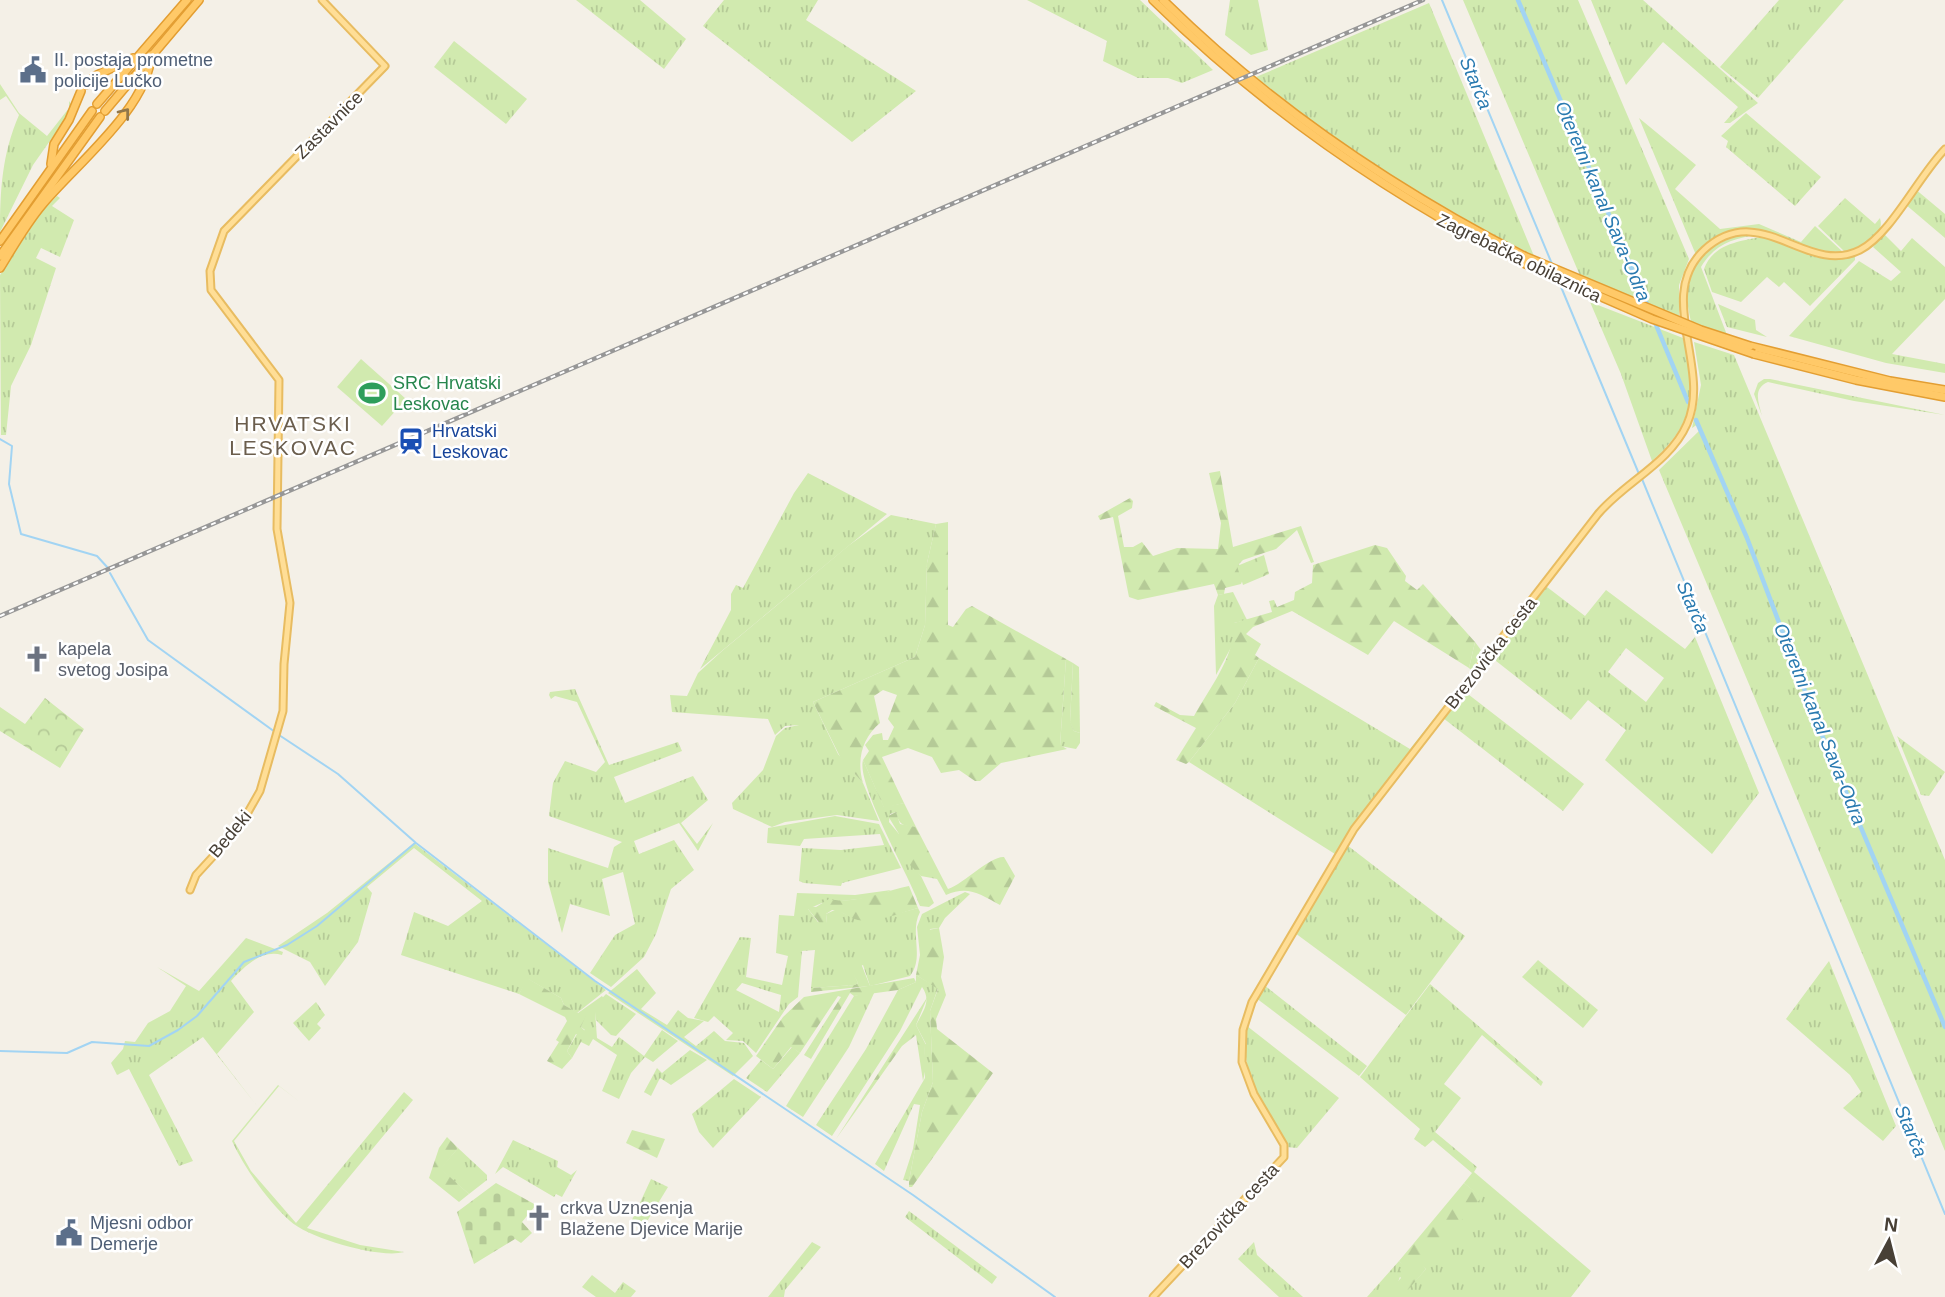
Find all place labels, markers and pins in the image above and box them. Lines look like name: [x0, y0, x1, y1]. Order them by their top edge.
place label: II. postaja prometne policije Lučko: [54, 50, 213, 91]
public building icon: II. postaja prometne policije Lučko: [18, 55, 48, 85]
place label: SRC Hrvatski Leskovac: [393, 373, 501, 414]
sports icon: SRC Hrvatski Leskovac: [357, 378, 387, 408]
place label: Hrvatski Leskovac: [432, 421, 508, 462]
station icon: Hrvatski Leskovac: [396, 426, 426, 456]
place label: kapela svetog Josipa: [58, 639, 169, 680]
church icon: kapela svetog Josipa: [22, 644, 52, 674]
place label: crkva Uznesenja Blažene Djevice Marije: [560, 1198, 743, 1239]
church icon: crkva Uznesenja Blažene Djevice Marije: [524, 1203, 554, 1233]
place label: Mjesni odbor Demerje: [90, 1213, 193, 1254]
public building icon: Mjesni odbor Demerje: [54, 1218, 84, 1248]

